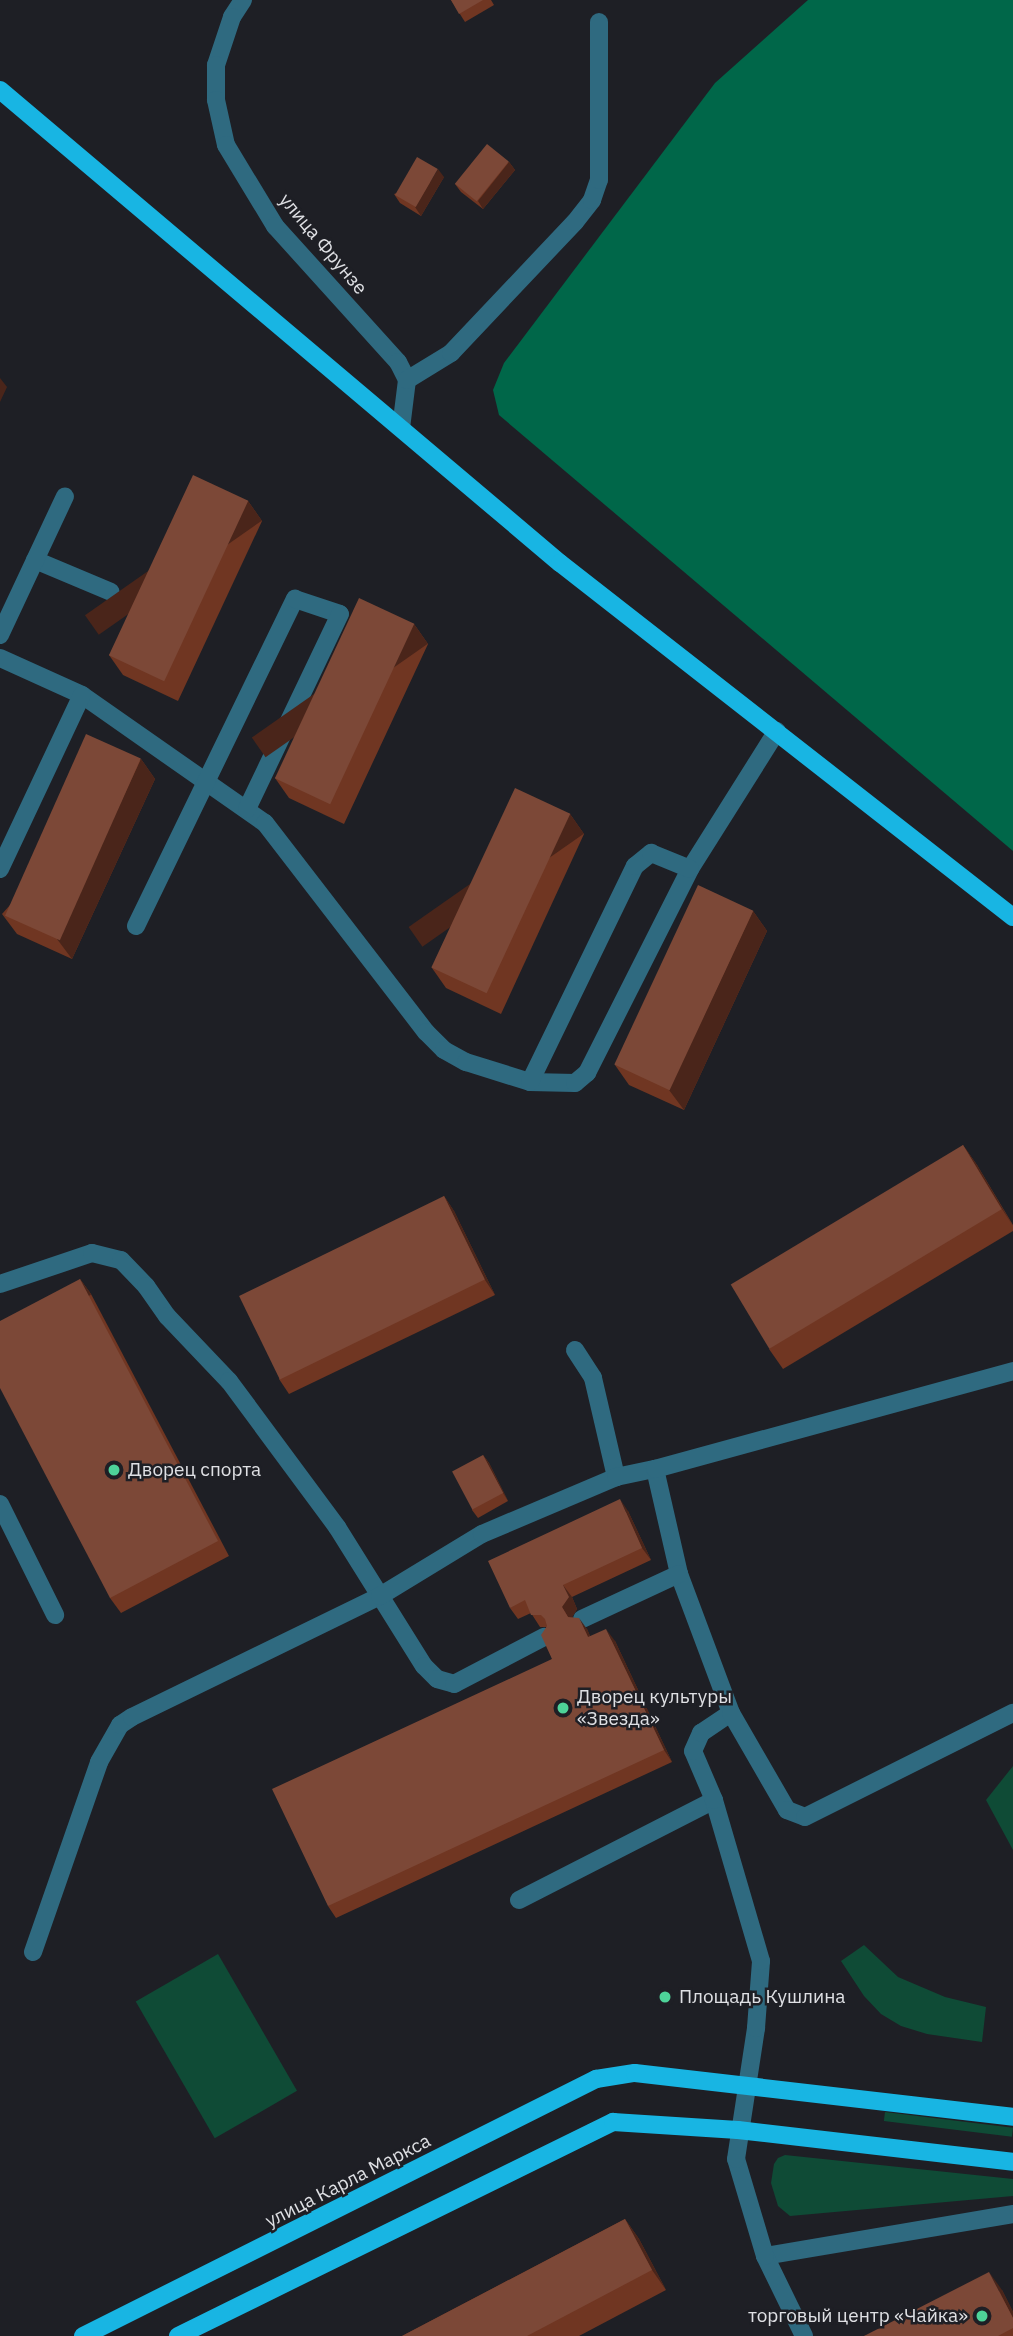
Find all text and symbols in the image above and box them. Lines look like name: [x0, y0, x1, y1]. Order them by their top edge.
street label: улица Фрунзе: [274, 189, 372, 299]
place label: Дворец спорта: [128, 1459, 261, 1481]
marker: Дворец спорта: [106, 1462, 122, 1478]
place label: Дворец культуры «Звезда»: [577, 1686, 732, 1730]
marker: Дворец культуры «Звезда»: [555, 1700, 571, 1716]
place label: Площадь Кушлина: [679, 1986, 845, 2008]
marker: Площадь Кушлина: [657, 1989, 673, 2005]
street label: улица Карла Маркса: [262, 2129, 434, 2233]
place label: торговый центр «Чайка»: [748, 2305, 968, 2327]
marker: торговый центр «Чайка»: [974, 2308, 990, 2324]

